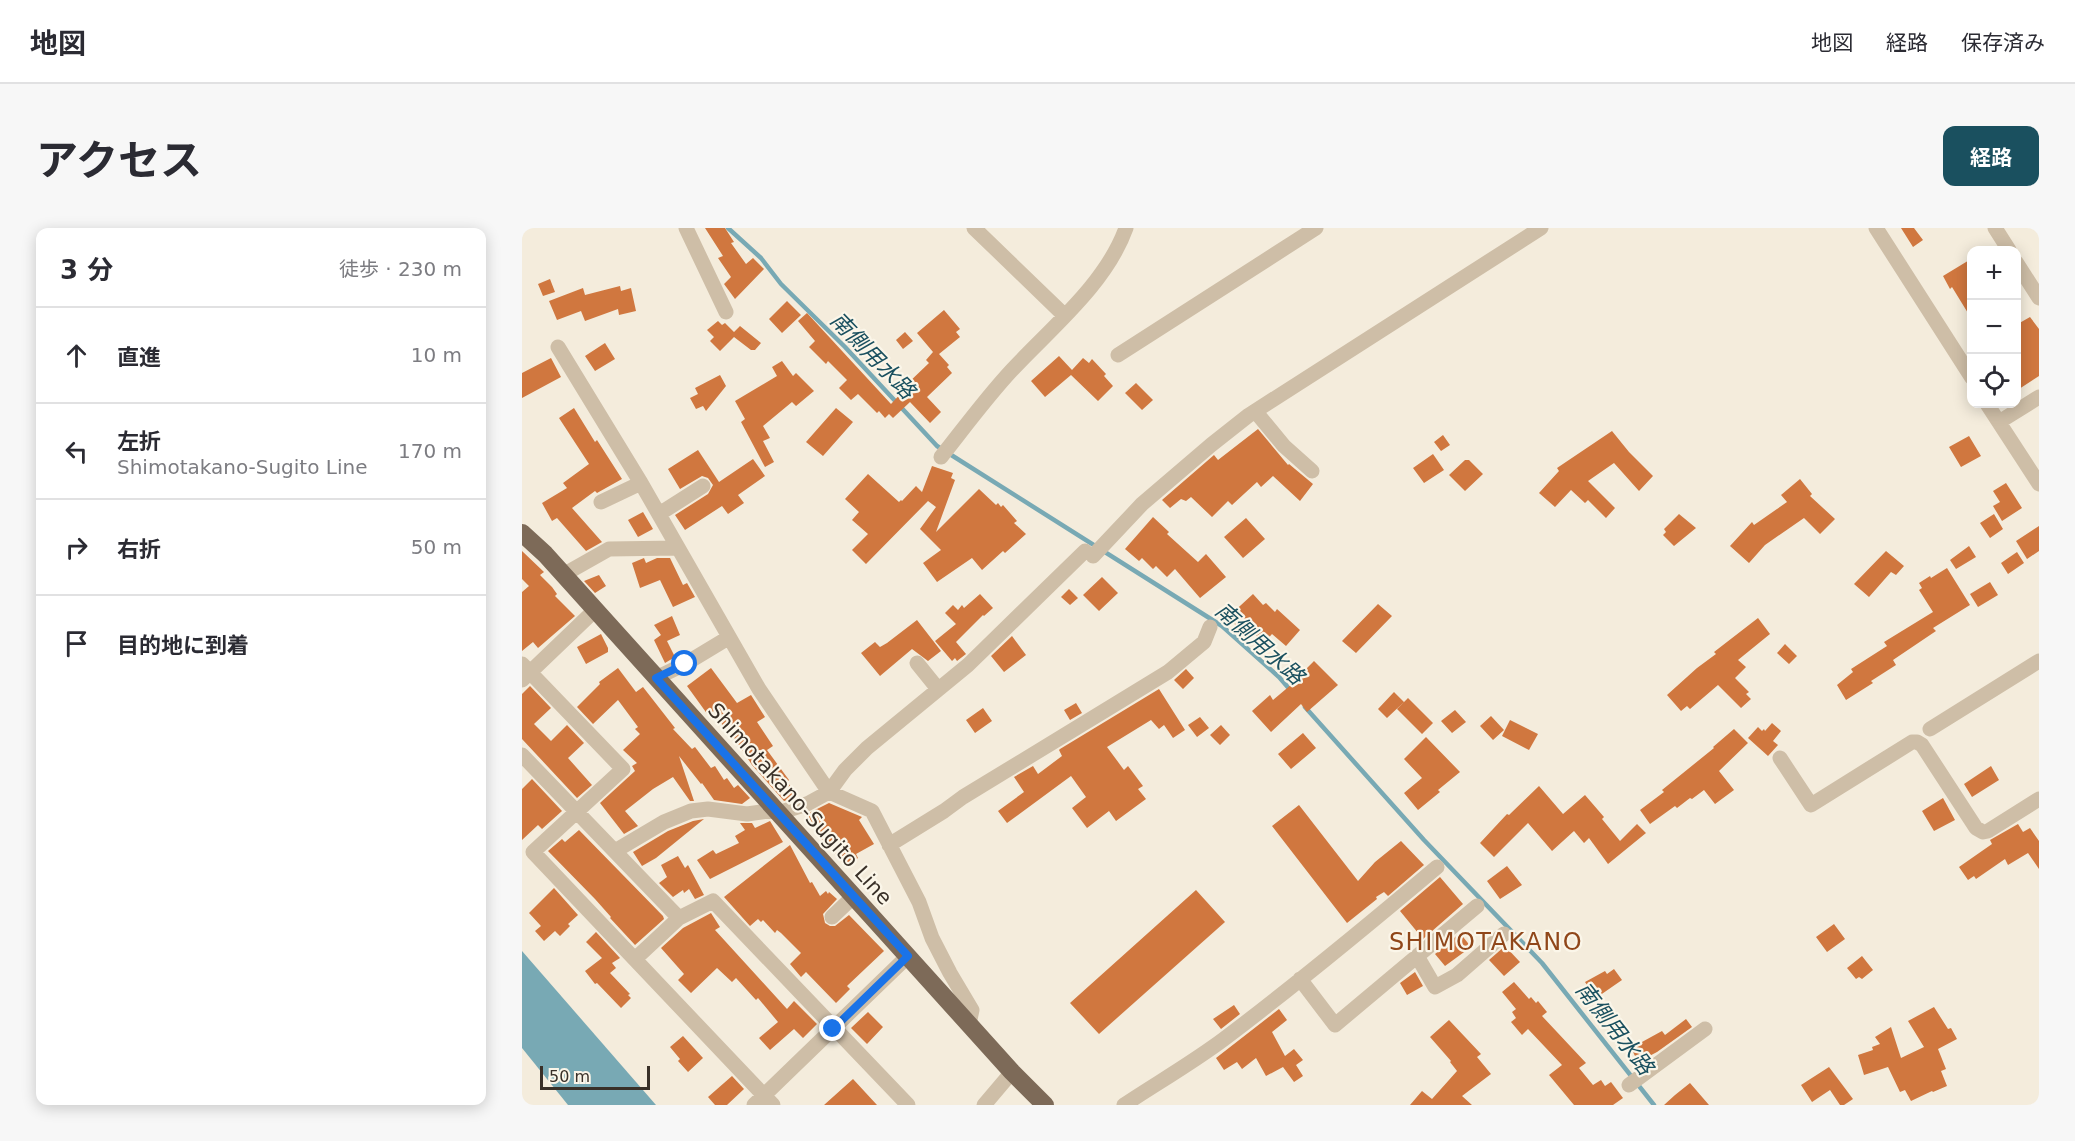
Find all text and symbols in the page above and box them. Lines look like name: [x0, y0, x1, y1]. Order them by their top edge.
text: 地図: [30, 27, 86, 60]
text: 地図: [1811, 31, 1853, 55]
text: 経路: [1886, 31, 1928, 55]
text: 保存済み: [1961, 31, 2045, 55]
button: 経路: [1943, 126, 2039, 186]
text: アクセス: [36, 136, 202, 185]
map controls: [1967, 246, 2021, 408]
button: +: [1967, 246, 2021, 300]
text: 3 分: [60, 255, 113, 285]
text: 徒歩 · 230 m: [339, 257, 462, 281]
button: −: [1967, 300, 2021, 354]
water label: 南側用水路: [825, 307, 921, 405]
icon: ahead: [60, 339, 93, 372]
text: 10 m: [411, 343, 462, 367]
text: 直進: [117, 345, 161, 370]
button: locate: [1967, 354, 2021, 408]
text: 左折: [117, 429, 161, 454]
icon: left: [60, 435, 93, 468]
text: 170 m: [398, 439, 462, 463]
text: Shimotakano-Sugito Line: [117, 455, 367, 479]
icon: right: [60, 531, 93, 564]
text: 50 m: [411, 535, 462, 559]
text: 右折: [117, 537, 161, 562]
water label: 南側用水路: [1210, 597, 1310, 691]
icon: arrive: [60, 627, 93, 660]
text: 目的地に到着: [117, 633, 249, 658]
route start: [671, 650, 697, 676]
street label: Shimotakano-Sugito Line: [703, 698, 897, 910]
district label: SHIMOTAKANO: [1389, 928, 1583, 956]
water label: 南側用水路: [1571, 977, 1660, 1081]
route end: [819, 1015, 845, 1041]
scale bar: [540, 1063, 650, 1090]
text: 50 m: [549, 1067, 590, 1086]

